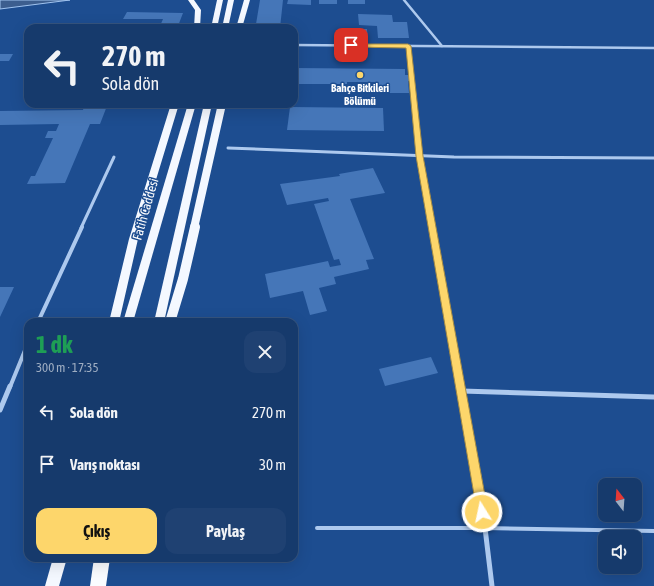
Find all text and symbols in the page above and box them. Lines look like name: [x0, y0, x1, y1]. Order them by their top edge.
pin: [334, 28, 368, 62]
icon: arrive: [340, 34, 362, 56]
icon: left: [36, 40, 88, 92]
text: 270 m: [102, 40, 165, 72]
marker: Bahçe Bitkileri Bölümü: [355, 70, 365, 80]
text: Sola dön: [102, 73, 159, 94]
place label: Bahçe Bitkileri Bölümü: [331, 82, 389, 107]
street label: Fatih Caddesi: [130, 177, 161, 242]
text: 1 dk: [36, 331, 73, 358]
button: close: [244, 331, 286, 373]
text: 300 m · 17:35: [36, 360, 99, 375]
icon: left: [36, 401, 58, 423]
text: Sola dön: [70, 404, 118, 421]
text: 270 m: [252, 404, 286, 421]
icon: arrive: [36, 453, 58, 475]
text: Varış noktası: [70, 456, 140, 473]
text: 30 m: [259, 456, 286, 473]
north arrow: [598, 478, 642, 522]
map controls: [598, 478, 642, 574]
position arrow: [461, 491, 503, 533]
button: Çıkış: [36, 508, 157, 554]
button: Paylaş: [165, 508, 286, 554]
button: sound: [598, 530, 642, 574]

